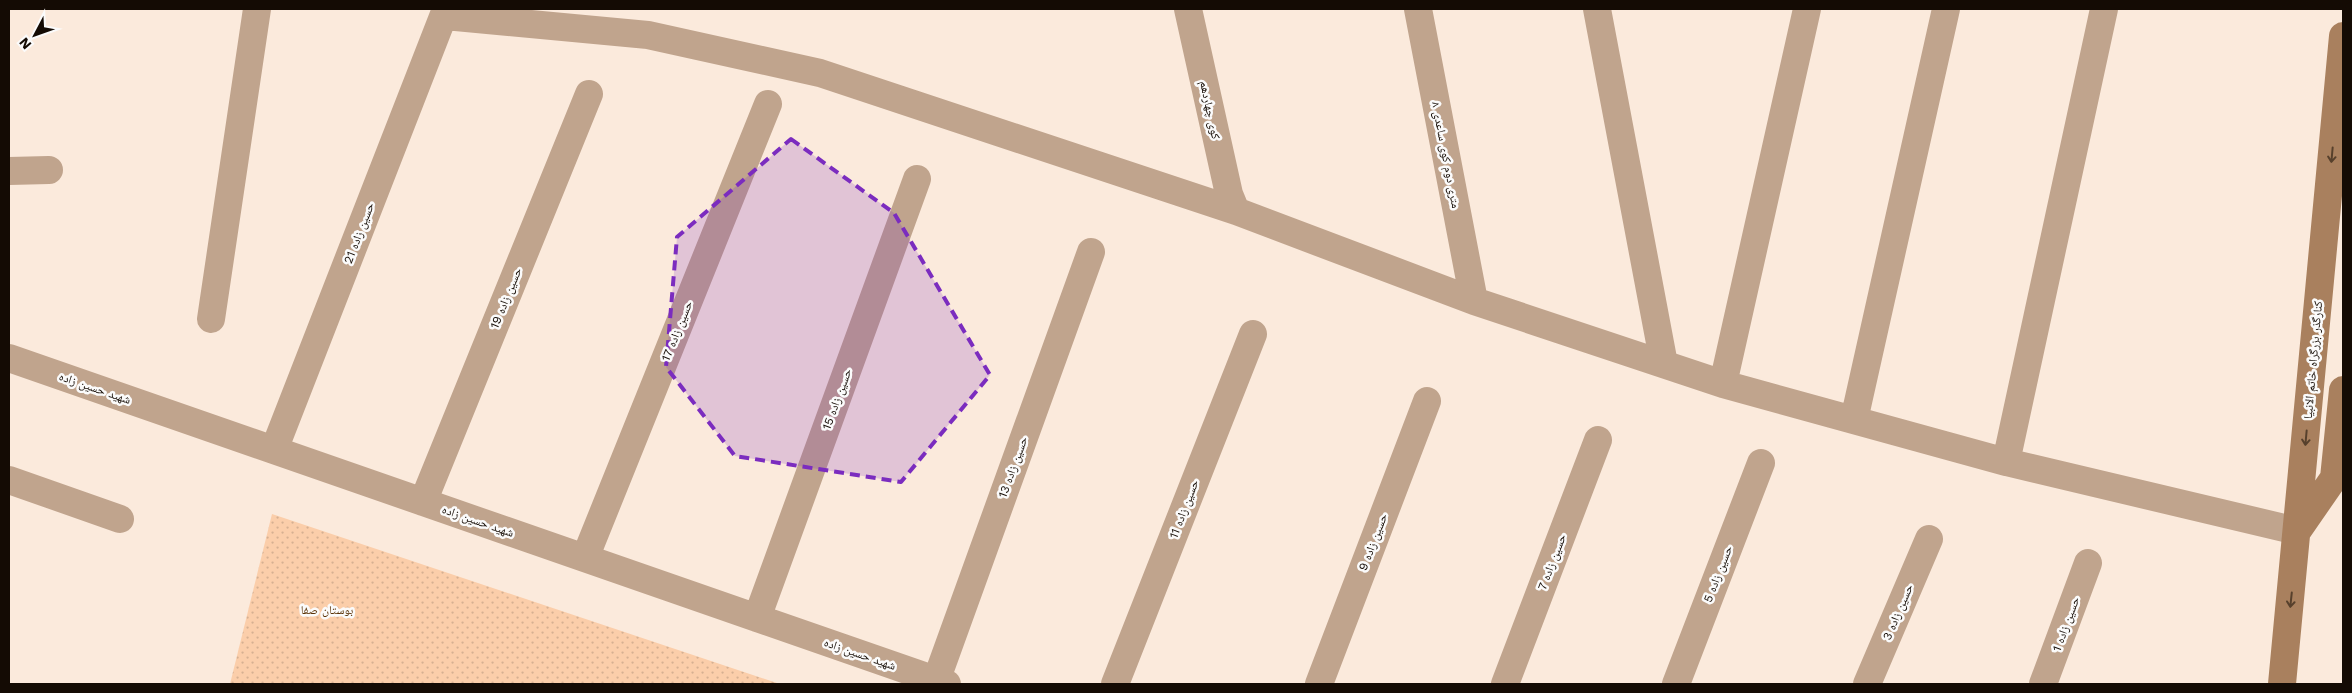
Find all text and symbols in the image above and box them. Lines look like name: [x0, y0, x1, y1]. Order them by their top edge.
north arrow: [10, 10, 60, 60]
text: N: [16, 34, 35, 53]
street label: کوی چهاردهم: [1196, 79, 1223, 141]
street label: ۸ متری دوم کوی ساعدی: [1428, 100, 1463, 210]
one-way arrow: [2328, 146, 2337, 162]
street label: حسین زاده 21: [341, 200, 377, 266]
street label: حسین زاده 19: [487, 265, 525, 331]
street label: حسین زاده 17: [659, 298, 696, 363]
street label: کنارگذر بزرگراه خاتم الانبیا: [2301, 300, 2326, 420]
street label: حسین زاده 15: [819, 366, 855, 432]
street label: شهید حسین زاده: [57, 369, 133, 407]
one-way arrow: [2301, 430, 2311, 446]
street label: حسین زاده 13: [995, 434, 1031, 500]
street label: حسین زاده 11: [1166, 477, 1202, 540]
street label: شهید حسین زاده: [440, 502, 516, 540]
street label: حسین زاده 9: [1356, 511, 1391, 573]
street label: حسین زاده 7: [1535, 532, 1569, 592]
street label: حسین زاده 5: [1701, 543, 1736, 604]
street label: حسین زاده 3: [1880, 582, 1916, 642]
one-way arrow: [2286, 592, 2295, 608]
street label: حسین زاده 1: [2050, 594, 2083, 653]
park label: بوستان صفا: [301, 603, 353, 617]
street label: شهید حسین زاده: [822, 635, 898, 673]

